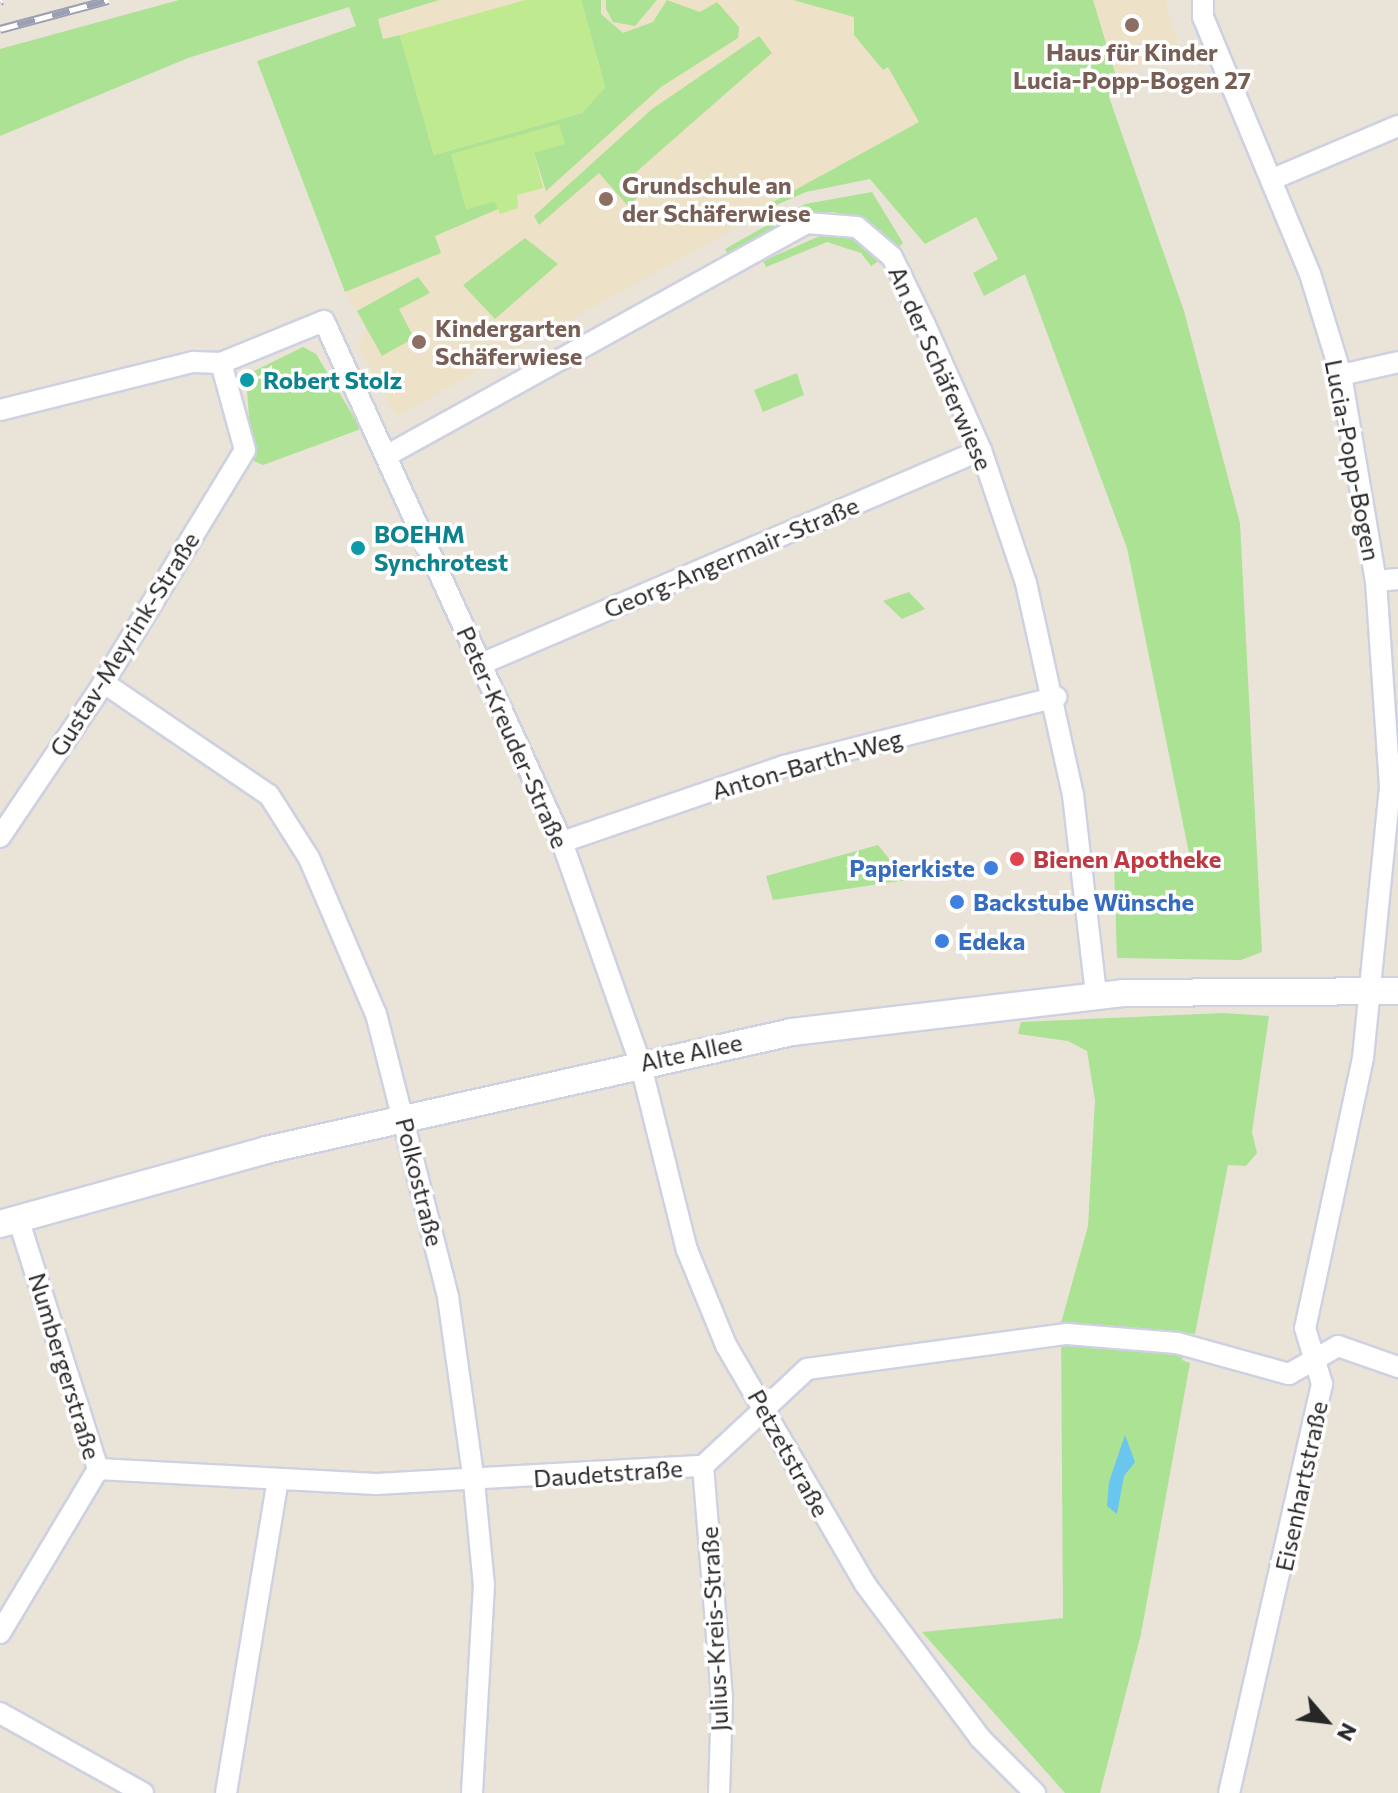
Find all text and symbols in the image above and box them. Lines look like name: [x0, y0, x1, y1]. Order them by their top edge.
marker: Haus für Kinder Lucia-Popp-Bogen 27: [1123, 16, 1141, 34]
place label: Haus für Kinder Lucia-Popp-Bogen 27: [1013, 38, 1251, 94]
place label: Grundschule an der Schäferwiese: [622, 171, 811, 227]
marker: Grundschule an der Schäferwiese: [597, 190, 615, 208]
street label: An der Schäferwiese: [883, 261, 999, 475]
place label: Kindergarten Schäferwiese: [435, 314, 582, 370]
marker: Kindergarten Schäferwiese: [410, 333, 428, 351]
street label: Lucia-Popp-Bogen: [1319, 357, 1387, 563]
place label: Robert Stolz: [263, 366, 402, 394]
marker: Robert Stolz: [238, 371, 256, 389]
street label: Georg-Angermair-Straße: [599, 490, 863, 624]
place label: BOEHM Synchrotest: [374, 520, 508, 576]
street label: Gustav-Meyrink-Straße: [43, 527, 205, 761]
marker: BOEHM Synchrotest: [349, 539, 367, 557]
street label: Peter-Kreuder-Straße: [451, 622, 575, 852]
street label: Anton-Barth-Weg: [708, 723, 906, 805]
place label: Bienen Apotheke: [1033, 845, 1221, 873]
marker: Bienen Apotheke: [1008, 850, 1026, 868]
place label: Papierkiste: [849, 854, 975, 882]
marker: Papierkiste: [982, 859, 1000, 877]
place label: Backstube Wünsche: [973, 888, 1194, 916]
marker: Backstube Wünsche: [948, 893, 966, 911]
place label: Edeka: [958, 927, 1025, 955]
marker: Edeka: [933, 932, 951, 950]
street label: Alte Allee: [637, 1027, 745, 1077]
street label: Polkostraße: [390, 1115, 450, 1249]
street label: Numbergerstraße: [23, 1269, 107, 1463]
street label: Petzetstraße: [742, 1384, 836, 1522]
street label: Eisenhartstraße: [1269, 1398, 1333, 1574]
street label: Daudetstraße: [532, 1453, 684, 1493]
street label: Julius-Kreis-Straße: [694, 1526, 734, 1732]
north arrow: [1286, 1681, 1366, 1761]
text: N: [1332, 1719, 1363, 1746]

